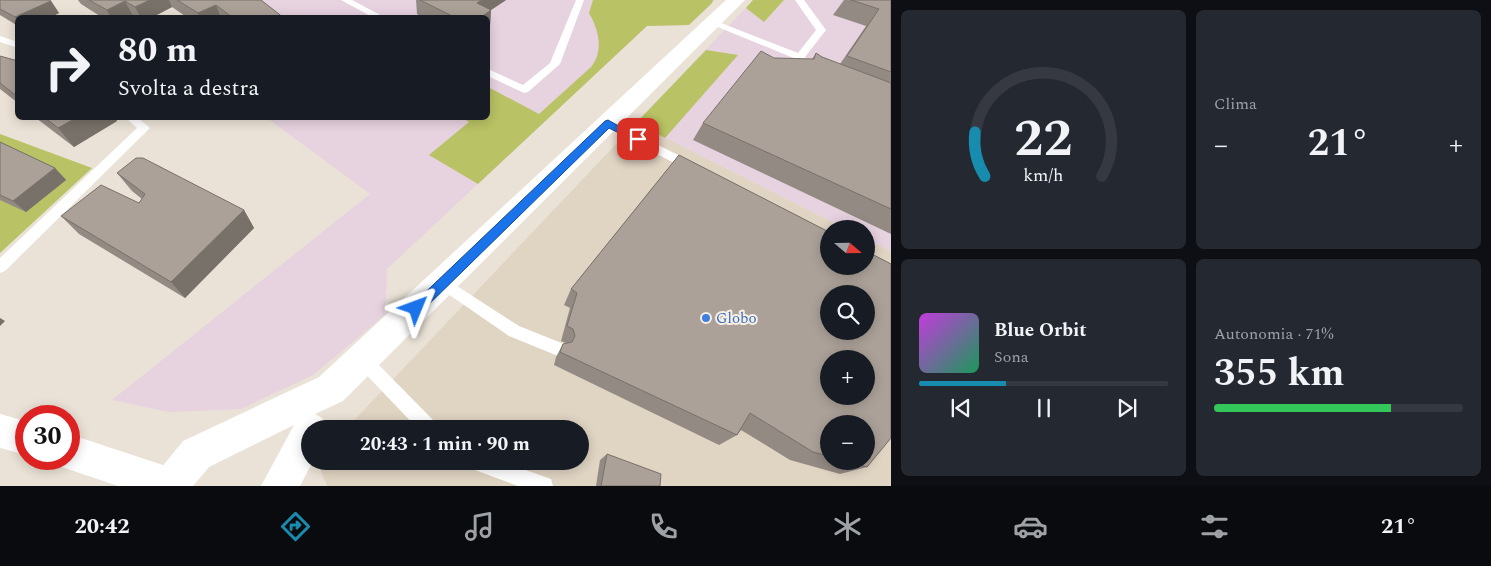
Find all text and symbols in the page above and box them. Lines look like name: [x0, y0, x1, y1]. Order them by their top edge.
text: 80 m: [118, 24, 198, 77]
icon: right: [35, 35, 100, 100]
text: Svolta a destra: [118, 72, 259, 105]
text: Clima: [1214, 92, 1257, 116]
text: 22: [1014, 100, 1073, 179]
text: 21°: [1308, 115, 1369, 173]
pin: [617, 118, 659, 160]
text: −: [1214, 124, 1228, 167]
text: +: [1449, 124, 1463, 167]
icon: arrive: [624, 125, 652, 153]
text: km/h: [1023, 162, 1064, 189]
north arrow: [820, 220, 875, 275]
map controls: [820, 220, 875, 470]
position arrow: [389, 281, 441, 333]
button: search: [820, 285, 875, 340]
place label: Globo: [716, 307, 757, 330]
marker: Globo: [700, 312, 712, 324]
text: Blue Orbit: [994, 316, 1087, 345]
text: Autonomia · 71%: [1214, 322, 1333, 346]
text: Sona: [994, 345, 1029, 369]
text: 355 km: [1214, 345, 1345, 403]
button: +: [820, 350, 875, 405]
icon: previous: [947, 394, 975, 422]
icon: pause: [1030, 394, 1058, 422]
icon: next: [1113, 394, 1141, 422]
speed limit sign: 30: [15, 405, 80, 470]
button: −: [820, 415, 875, 470]
text: 20:43 · 1 min · 90 m: [360, 430, 530, 459]
icon: directions: [278, 509, 313, 544]
icon: music: [462, 509, 497, 544]
icon: phone: [646, 509, 681, 544]
icon: climate: [830, 509, 865, 544]
icon: car: [1013, 509, 1048, 544]
icon: filters: [1197, 509, 1232, 544]
text: 20:42: [74, 510, 130, 543]
text: 21°: [1381, 510, 1417, 543]

